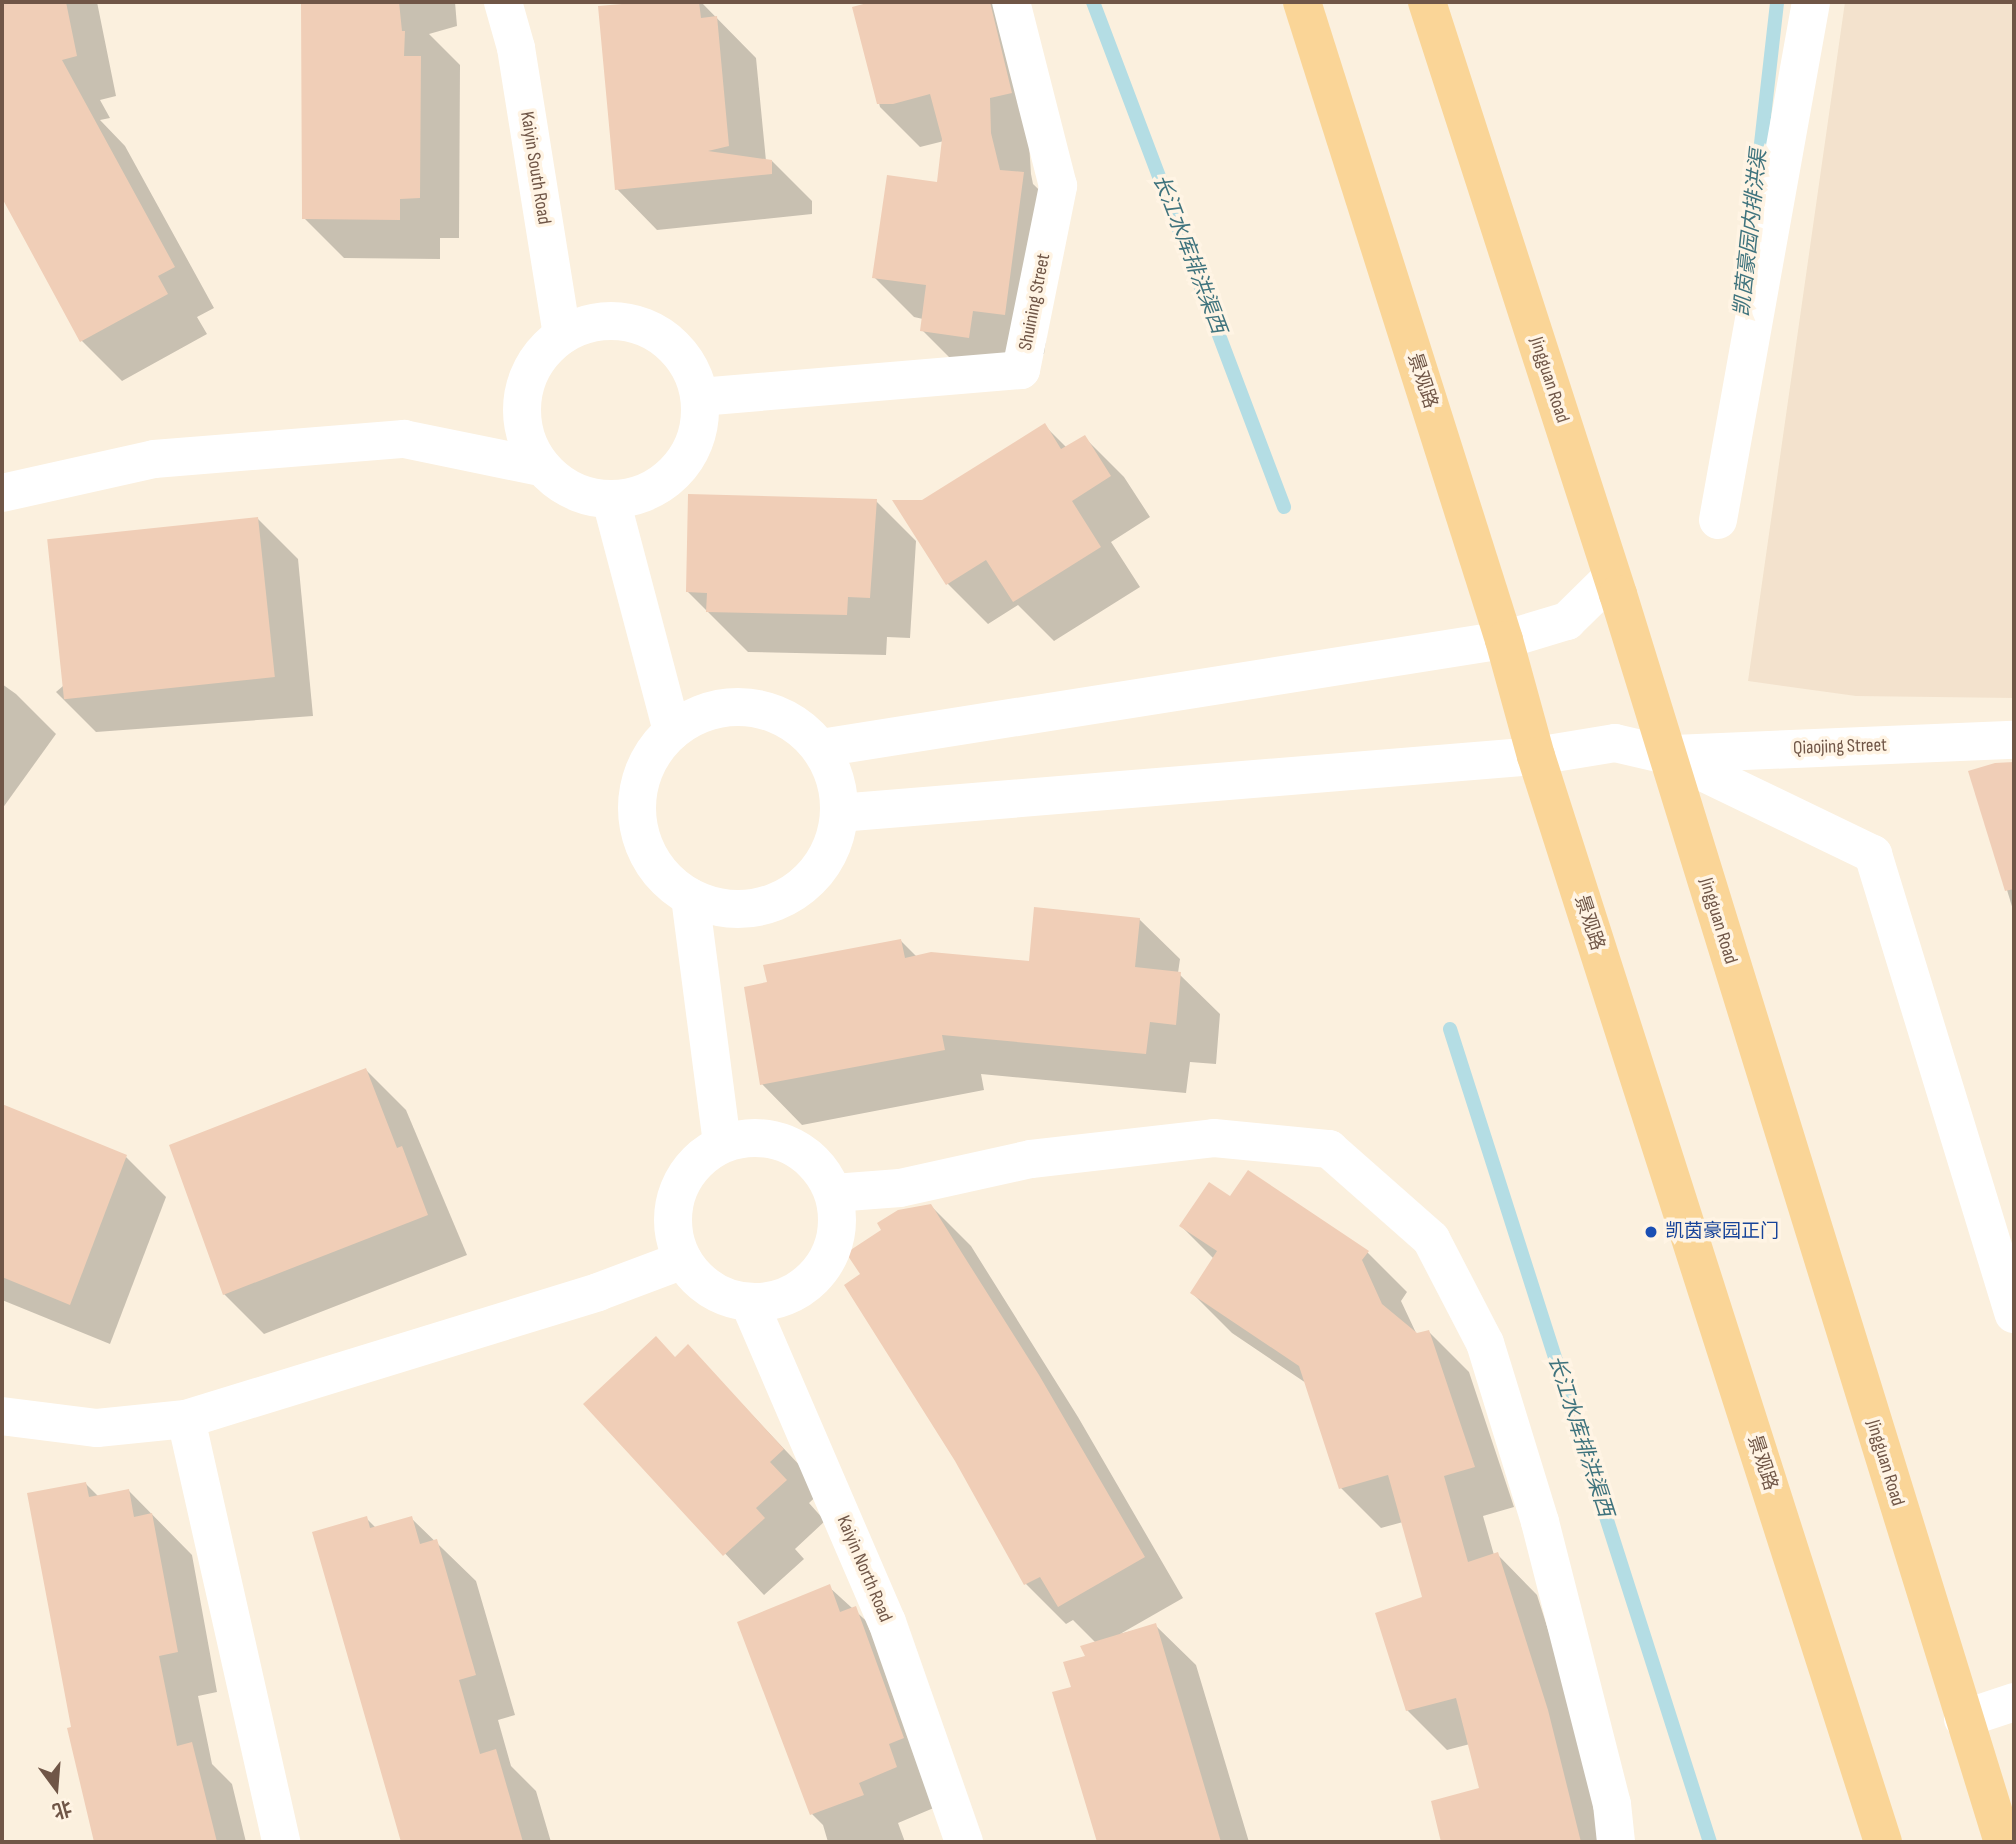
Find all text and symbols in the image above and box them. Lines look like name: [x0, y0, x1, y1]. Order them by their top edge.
street label: Kaiyin South Road: [515, 110, 555, 226]
water label: 凯茵豪园内排洪渠: [1730, 148, 1772, 318]
water label: 长江水库排洪渠西: [1147, 171, 1231, 337]
street label: Shuining Street: [1014, 252, 1056, 352]
street label: Jingguan Road: [1524, 334, 1574, 426]
street label: 景观路: [1402, 350, 1442, 412]
street label: Qiaojing Street: [1793, 734, 1887, 760]
street label: Jingguan Road: [1694, 875, 1742, 967]
street label: 景观路: [1569, 892, 1609, 954]
place label: 凯茵豪园正门: [1665, 1221, 1779, 1243]
marker: 凯茵豪园正门: [1643, 1224, 1659, 1240]
water label: 长江水库排洪渠西: [1542, 1352, 1618, 1520]
street label: Jingguan Road: [1861, 1417, 1909, 1509]
street label: 景观路: [1742, 1432, 1782, 1494]
street label: Kaiyin North Road: [831, 1512, 897, 1626]
north arrow: [21, 1753, 91, 1823]
text: 北: [50, 1795, 74, 1822]

